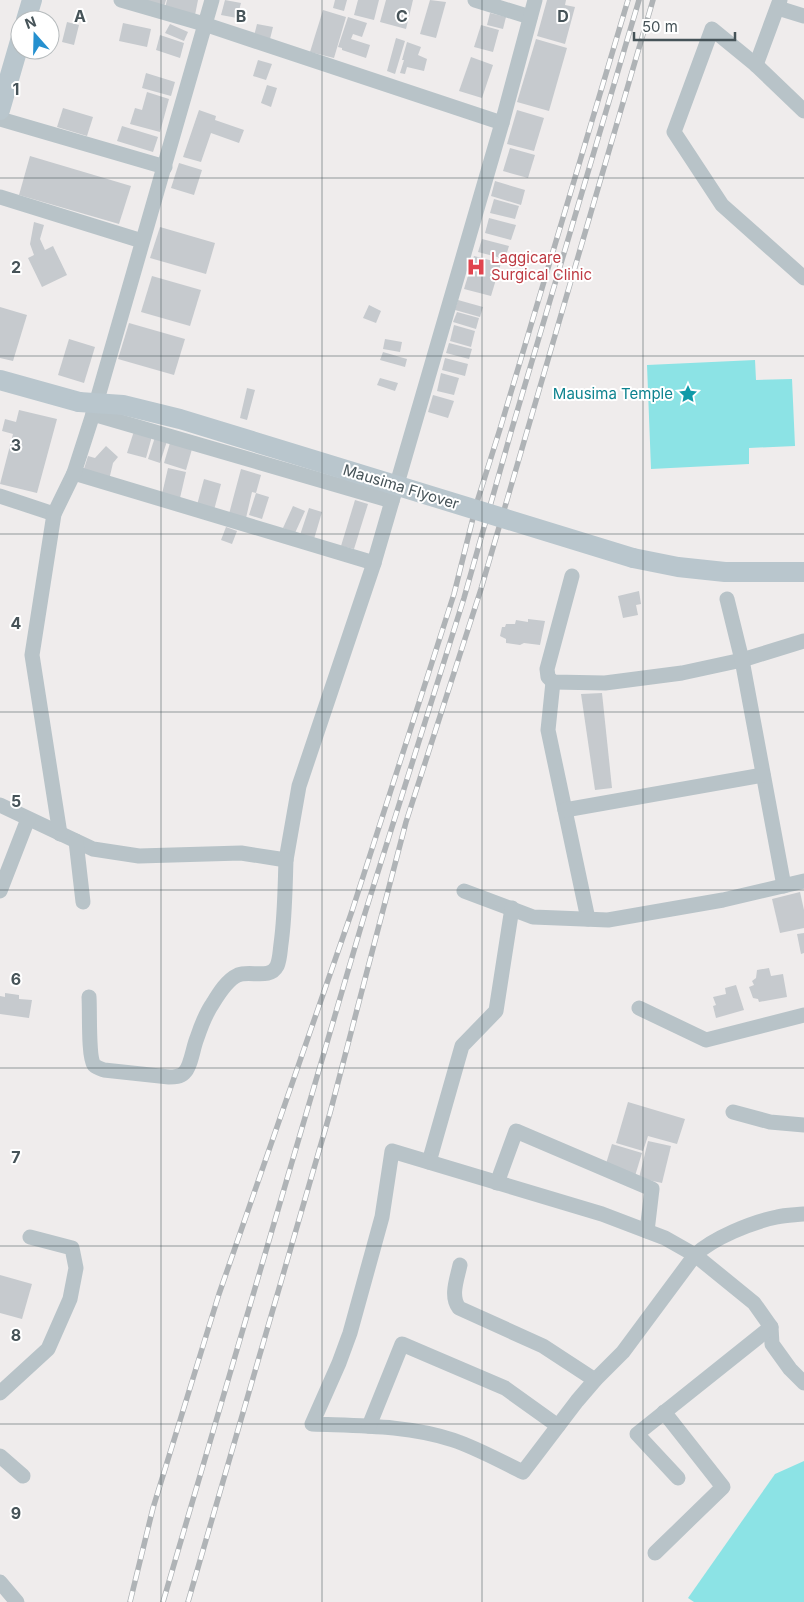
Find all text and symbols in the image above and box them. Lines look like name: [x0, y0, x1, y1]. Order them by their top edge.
text: A: [74, 6, 86, 26]
text: B: [236, 6, 246, 26]
text: C: [396, 6, 408, 26]
text: D: [557, 6, 569, 26]
north arrow: [10, 10, 60, 60]
scale bar: [634, 10, 735, 42]
text: N: [22, 13, 38, 32]
text: 50 m: [642, 17, 678, 36]
text: 1: [13, 79, 19, 99]
place label: Laggicare Surgical Clinic: [491, 248, 592, 284]
hospital icon: Laggicare Surgical Clinic: [465, 256, 487, 278]
text: 2: [11, 257, 21, 277]
place icon: Mausima Temple: [677, 383, 699, 405]
place label: Mausima Temple: [553, 384, 673, 403]
text: 3: [11, 435, 21, 455]
street label: Mausima Flyover: [341, 460, 462, 513]
text: 4: [11, 613, 22, 633]
text: 5: [11, 791, 21, 811]
text: 6: [11, 969, 21, 989]
text: 7: [11, 1147, 21, 1167]
text: 8: [11, 1325, 21, 1345]
text: 9: [11, 1503, 21, 1523]

